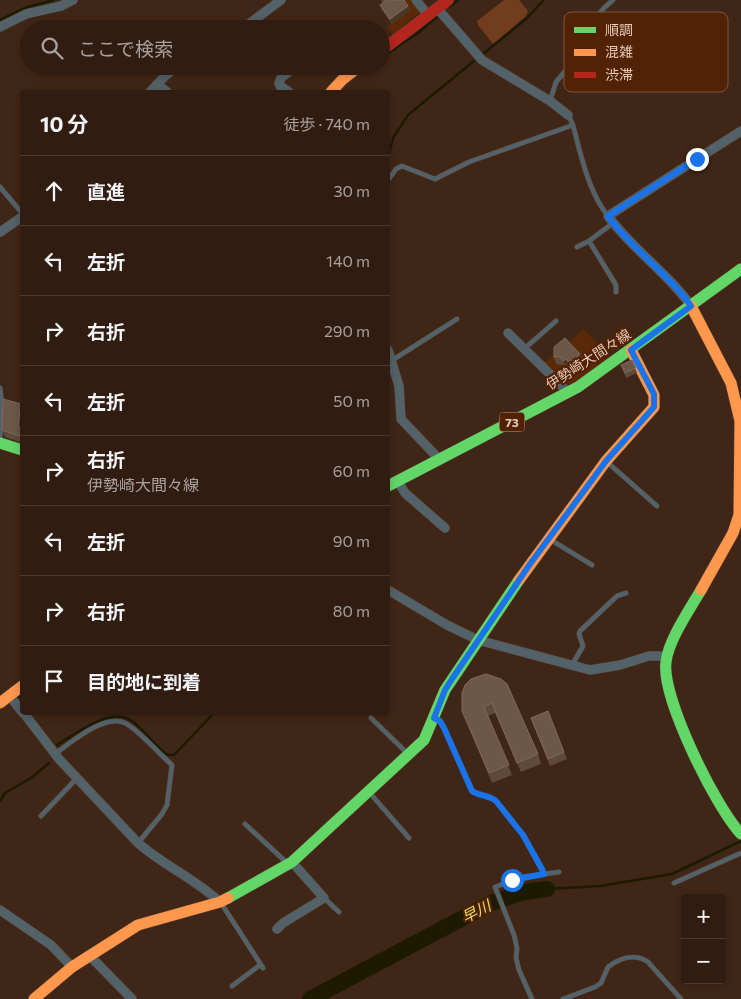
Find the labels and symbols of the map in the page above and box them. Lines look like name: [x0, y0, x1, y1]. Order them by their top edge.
legend: [564, 12, 728, 92]
text: 順調: [605, 21, 633, 38]
text: 混雑: [605, 43, 633, 60]
text: 渋滞: [605, 66, 633, 83]
route end: [686, 148, 709, 171]
street label: 伊勢崎大間々線: [542, 325, 634, 393]
road number: 73: [500, 412, 524, 432]
route start: [501, 869, 524, 892]
water label: 早川: [459, 895, 495, 926]

